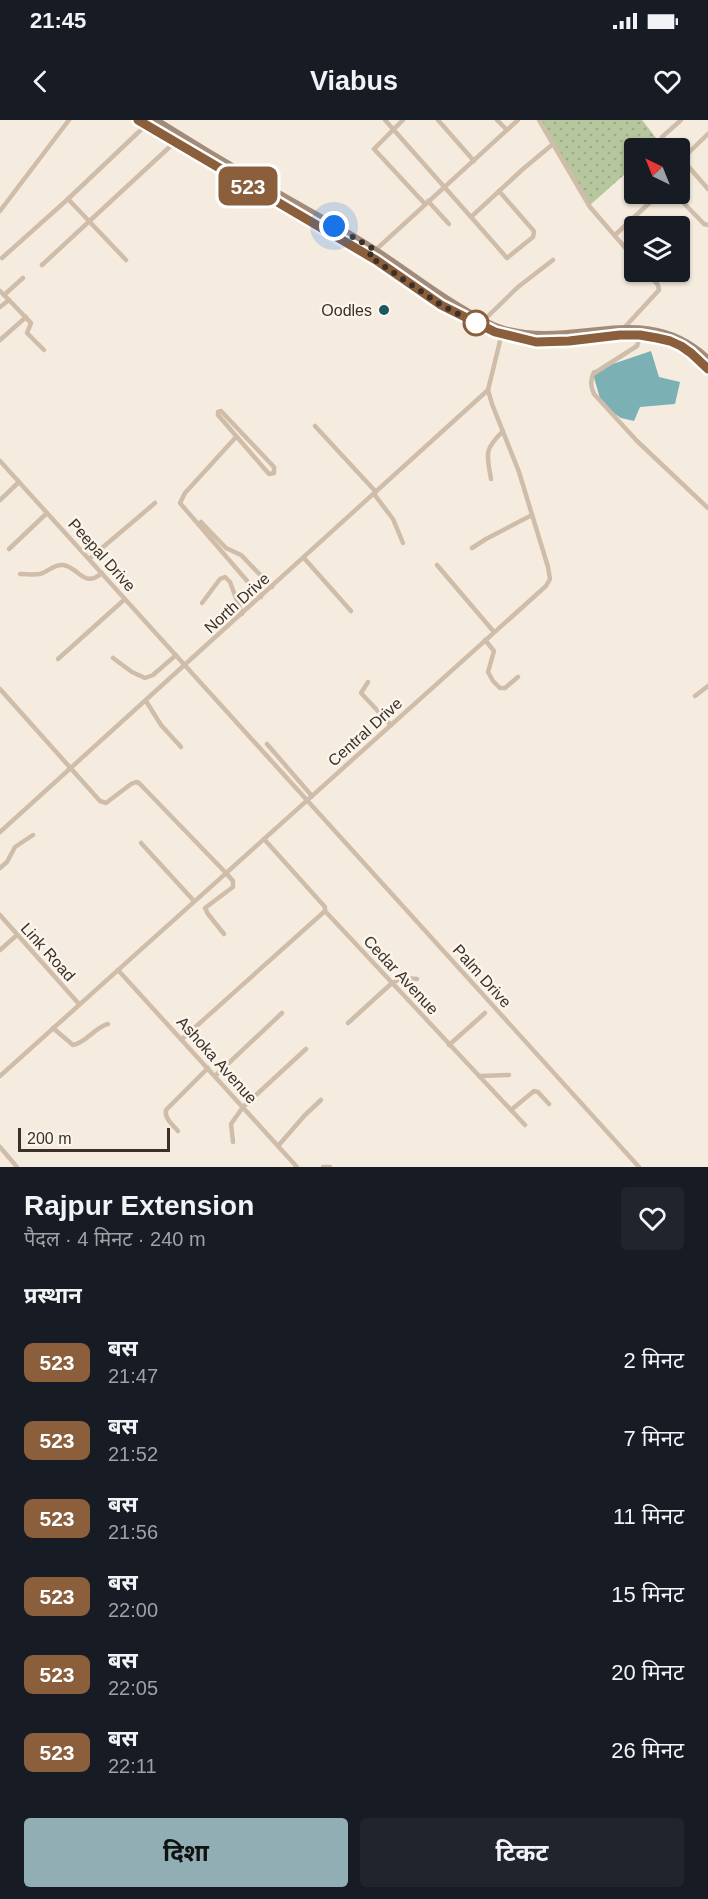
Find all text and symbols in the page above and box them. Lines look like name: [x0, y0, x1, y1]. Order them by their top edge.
text: 21:45: [30, 8, 86, 33]
icon: back: [24, 65, 57, 98]
icon: heart: [651, 65, 684, 98]
text: Viabus: [310, 66, 398, 96]
north arrow: [624, 138, 690, 204]
map controls: [624, 138, 690, 282]
line badge: 523: [214, 166, 282, 206]
text: 523: [230, 175, 266, 198]
your location: [319, 211, 349, 241]
button: layers: [624, 216, 690, 282]
place label: Oodles: [321, 302, 372, 319]
marker: Oodles: [377, 303, 391, 317]
unlabelled marker: [463, 310, 489, 336]
street label: Peepal Drive: [65, 515, 139, 595]
street label: North Drive: [201, 570, 273, 636]
street label: Central Drive: [325, 694, 405, 770]
street label: Link Road: [18, 920, 78, 984]
street label: Cedar Avenue: [360, 932, 442, 1018]
street label: Palm Drive: [450, 941, 515, 1011]
street label: Ashoka Avenue: [174, 1013, 260, 1107]
scale bar: [18, 1125, 170, 1152]
text: 200 m: [27, 1130, 71, 1147]
button: heart: [621, 1187, 684, 1250]
text: Rajpur Extension: [24, 1190, 254, 1221]
text: पैदल · 4 मिनट · 240 m: [24, 1228, 206, 1250]
text: प्रस्थान: [24, 1283, 82, 1308]
text: बस: [108, 1336, 138, 1361]
text: 2 मिनट: [624, 1348, 684, 1373]
text: 523: [39, 1351, 75, 1374]
text: 21:47: [108, 1365, 158, 1387]
text: बस: [108, 1414, 138, 1439]
text: 7 मिनट: [624, 1426, 684, 1451]
text: 523: [39, 1429, 75, 1452]
text: 21:52: [108, 1443, 158, 1465]
text: बस: [108, 1492, 138, 1517]
text: 11 मिनट: [613, 1504, 684, 1529]
text: 523: [39, 1507, 75, 1530]
text: 21:56: [108, 1521, 158, 1543]
text: बस: [108, 1570, 138, 1595]
text: 15 मिनट: [611, 1582, 684, 1607]
text: 523: [39, 1585, 75, 1608]
text: 22:00: [108, 1599, 158, 1621]
text: बस: [108, 1648, 138, 1673]
text: 20 मिनट: [611, 1660, 684, 1685]
text: 523: [39, 1663, 75, 1686]
text: 22:05: [108, 1677, 158, 1699]
text: बस: [108, 1726, 138, 1751]
text: 26 मिनट: [611, 1738, 684, 1763]
text: 523: [39, 1741, 75, 1764]
text: 22:11: [108, 1755, 157, 1777]
button: दिशा: [24, 1818, 348, 1887]
button: टिकट: [360, 1818, 684, 1887]

